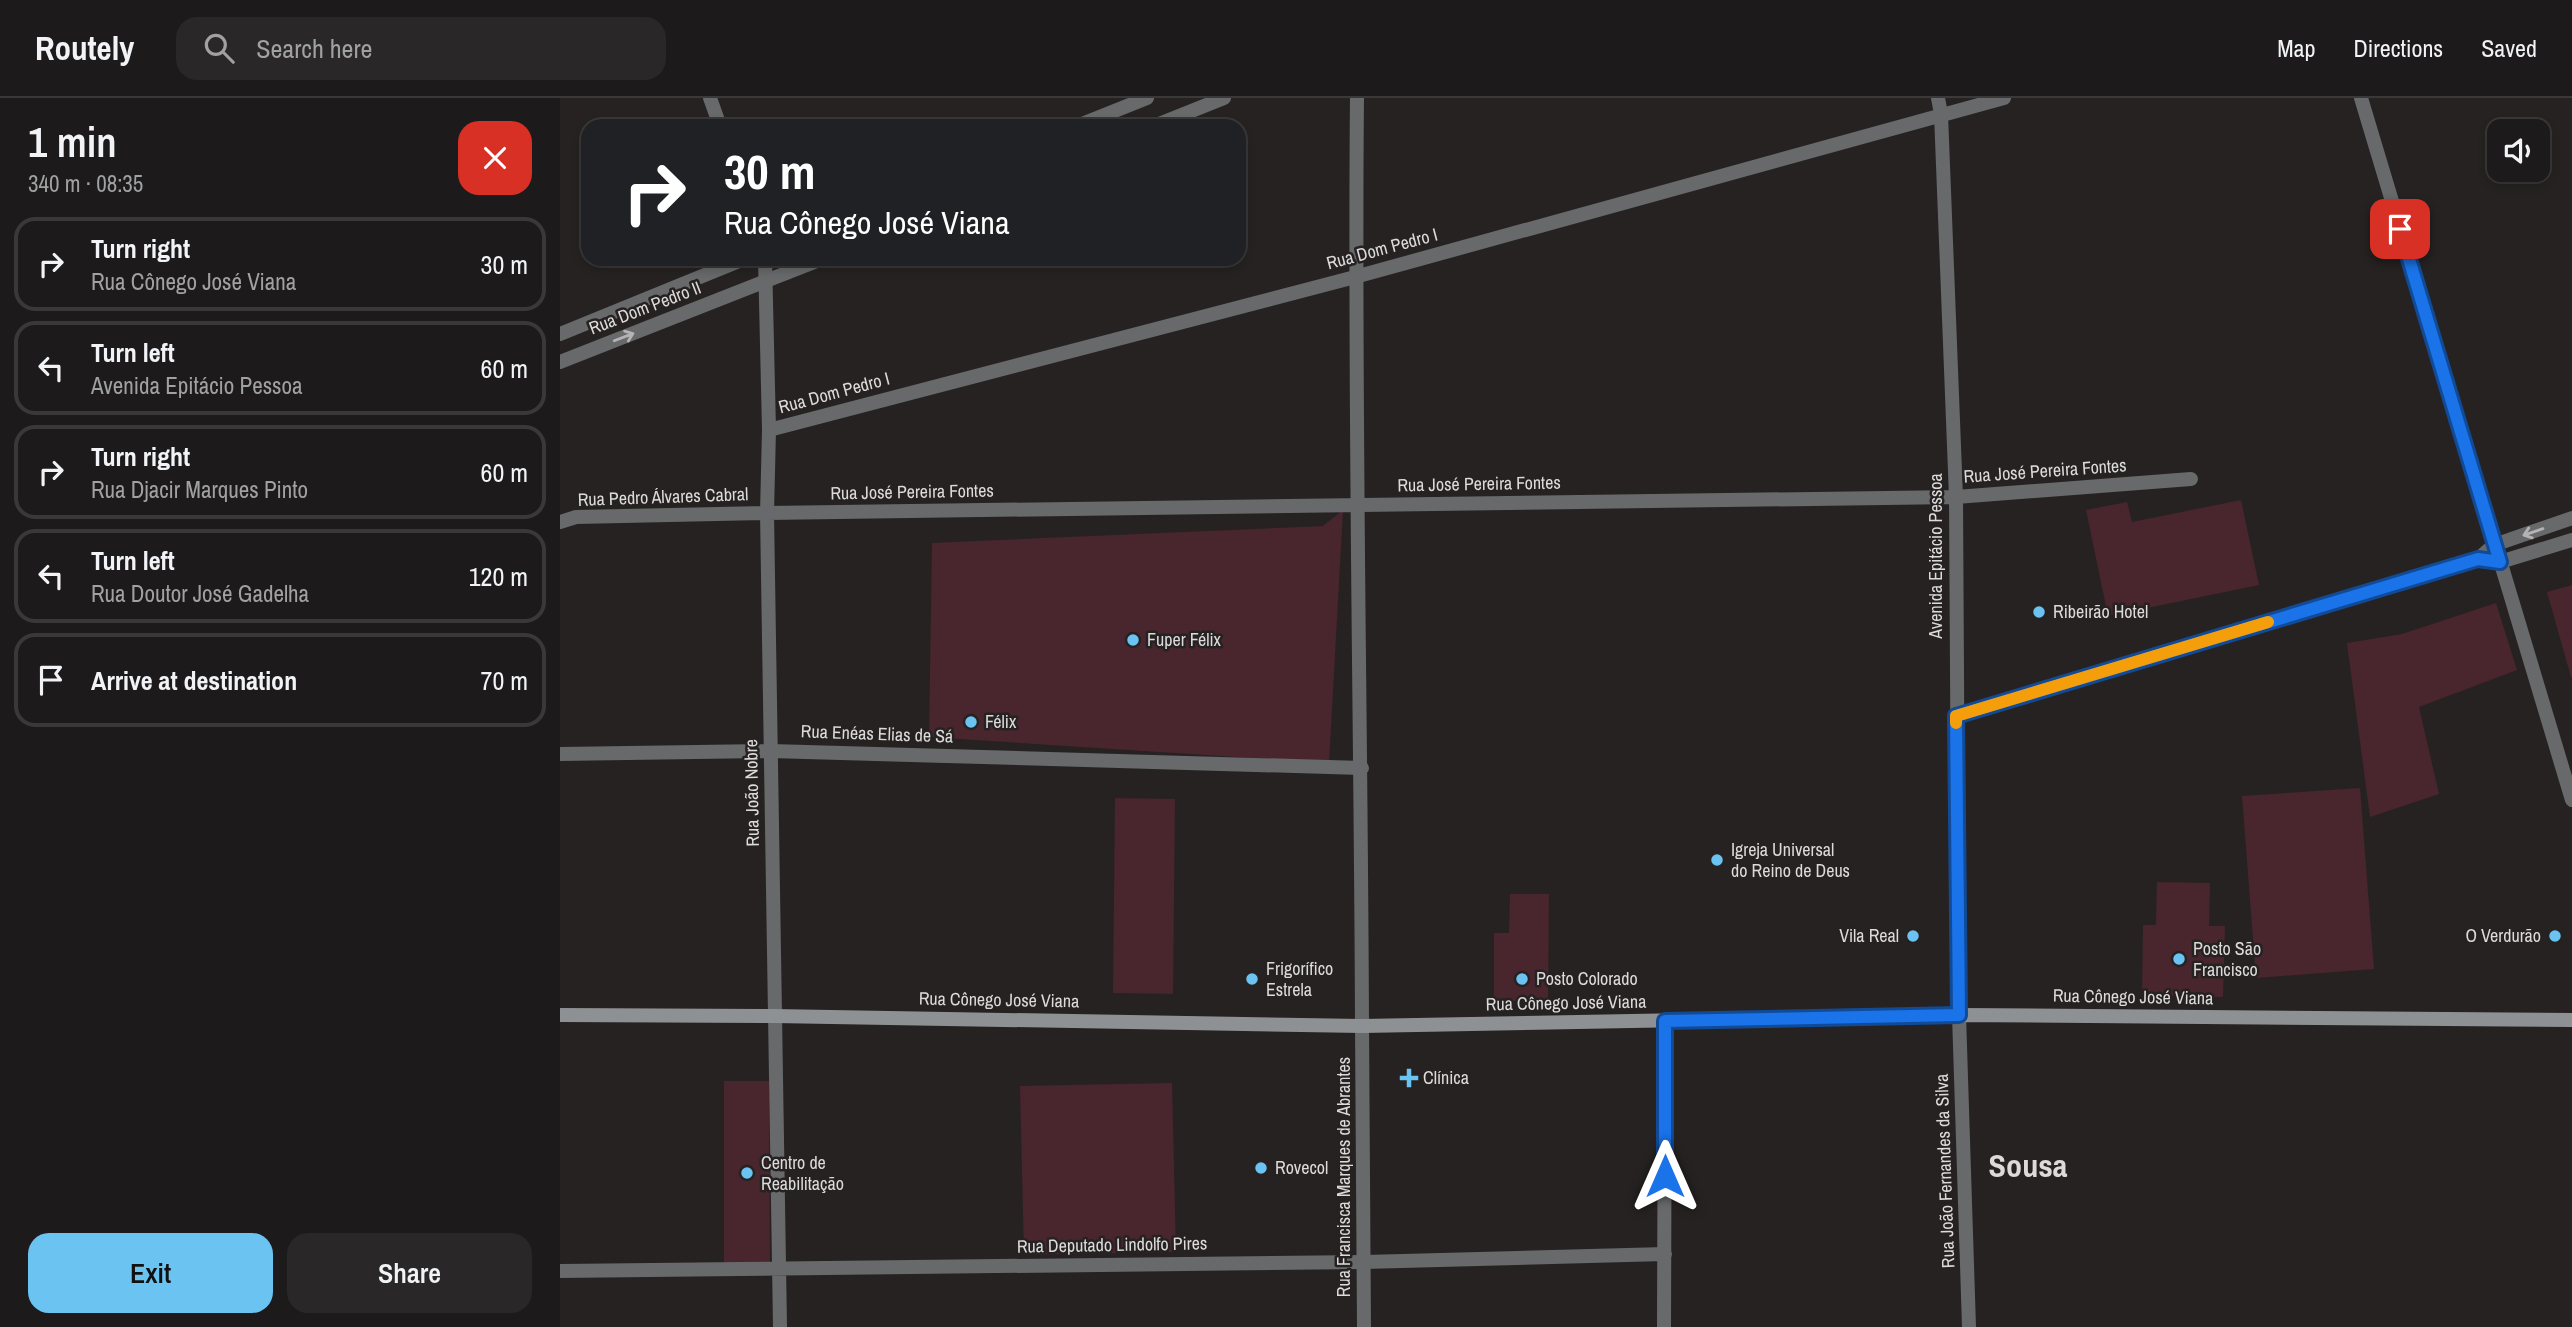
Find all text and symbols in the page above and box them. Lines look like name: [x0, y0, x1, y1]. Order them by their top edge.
search box: [176, 17, 666, 80]
text: Routely: [35, 26, 134, 70]
icon: search: [200, 29, 238, 67]
text: Search here: [256, 31, 372, 66]
text: Map: [2277, 32, 2315, 64]
text: Directions: [2353, 32, 2443, 64]
text: Saved: [2481, 32, 2537, 64]
text: 1 min: [28, 114, 117, 170]
map controls: [2487, 119, 2550, 182]
button: sound: [2487, 119, 2550, 182]
button: close: [458, 121, 532, 195]
text: 30 m: [724, 138, 816, 204]
icon: right: [609, 147, 700, 238]
text: 340 m · 08:35: [28, 168, 143, 199]
pin: [2370, 199, 2430, 259]
text: Rua Cônego José Viana: [724, 201, 1009, 244]
icon: arrive: [2381, 210, 2419, 248]
street label: Rua Dom Pedro I: [1324, 222, 1440, 275]
text: Turn right: [91, 231, 190, 266]
icon: right: [32, 245, 70, 283]
text: 30 m: [481, 247, 528, 282]
text: Rua Cônego José Viana: [91, 266, 296, 297]
street label: Rua Dom Pedro II: [585, 275, 704, 340]
one-way arrow: [612, 330, 634, 343]
text: Turn left: [91, 335, 175, 370]
icon: left: [32, 349, 70, 387]
text: 60 m: [481, 351, 528, 386]
street label: Rua Dom Pedro I: [776, 366, 892, 419]
text: Avenida Epitácio Pessoa: [91, 370, 303, 401]
text: Turn right: [91, 439, 190, 474]
street label: Rua José Pereira Fontes: [1963, 452, 2127, 489]
icon: right: [32, 453, 70, 491]
text: 60 m: [481, 455, 528, 490]
street label: Rua José Pereira Fontes: [1397, 470, 1561, 497]
street label: Avenida Epitácio Pessoa: [1923, 473, 1948, 640]
text: Rua Djacir Marques Pinto: [91, 474, 308, 505]
street label: Rua José Pereira Fontes: [830, 478, 994, 505]
street label: Rua Pedro Álvares Cabral: [577, 481, 749, 512]
one-way arrow: [2523, 527, 2545, 539]
text: Turn left: [91, 543, 175, 578]
icon: left: [32, 557, 70, 595]
text: 120 m: [469, 559, 528, 594]
text: Rua Doutor José Gadelha: [91, 578, 309, 609]
place label: Ribeirão Hotel: [2053, 599, 2148, 624]
marker: Ribeirão Hotel: [2031, 604, 2047, 620]
place label: Fuper Félix: [1147, 627, 1222, 652]
marker: Fuper Félix: [1125, 632, 1141, 648]
icon: arrive: [32, 661, 70, 699]
text: Arrive at destination: [91, 663, 297, 698]
text: 70 m: [481, 663, 528, 698]
place label: Félix: [985, 709, 1017, 734]
marker: Félix: [963, 714, 979, 730]
street label: Rua Enéas Elias de Sá: [800, 718, 954, 749]
street label: Rua João Nobre: [738, 739, 765, 847]
place label: Igreja Universal do Reino de Deus: [1731, 837, 1850, 883]
marker: Igreja Universal do Reino de Deus: [1709, 852, 1725, 868]
place label: Vila Real: [1839, 923, 1899, 948]
place label: O Verdurão: [2466, 923, 2541, 948]
marker: Vila Real: [1905, 928, 1921, 944]
marker: O Verdurão: [2547, 928, 2563, 944]
place label: Posto São Francisco: [2193, 936, 2261, 982]
marker: Posto São Francisco: [2171, 951, 2187, 967]
place label: Frigorífico Estrela: [1266, 956, 1333, 1002]
place label: Posto Colorado: [1536, 966, 1638, 991]
marker: Frigorífico Estrela: [1244, 971, 1260, 987]
marker: Posto Colorado: [1514, 971, 1530, 987]
street label: Rua Cônego José Viana: [2053, 983, 2214, 1010]
street label: Rua Cônego José Viana: [919, 986, 1080, 1013]
street label: Rua Cônego José Viana: [1485, 989, 1646, 1016]
street label: Rua Francisca Marques de Abrantes: [1331, 1057, 1356, 1297]
place label: Clínica: [1423, 1065, 1469, 1090]
marker: Clínica: [1401, 1070, 1417, 1086]
street label: Rua João Fernandes da Silva: [1929, 1073, 1960, 1269]
position arrow: [1628, 1139, 1702, 1213]
district label: Sousa: [1989, 1144, 2068, 1187]
place label: Centro de Reabilitação: [761, 1150, 844, 1196]
place label: Rovecol: [1275, 1155, 1328, 1180]
marker: Rovecol: [1253, 1160, 1269, 1176]
marker: Centro de Reabilitação: [739, 1165, 755, 1181]
street label: Rua Deputado Lindolfo Pires: [1017, 1230, 1207, 1259]
button: Exit: [28, 1233, 273, 1313]
button: Share: [287, 1233, 532, 1313]

